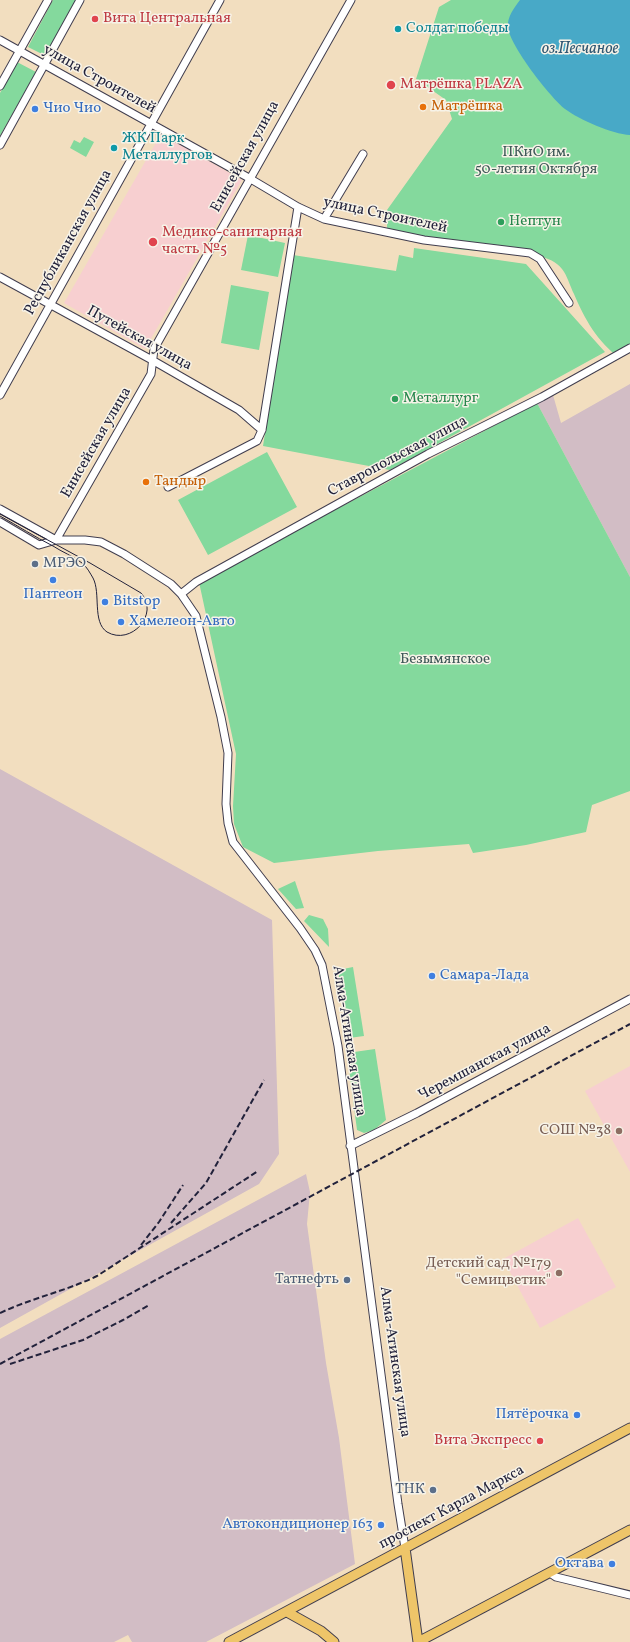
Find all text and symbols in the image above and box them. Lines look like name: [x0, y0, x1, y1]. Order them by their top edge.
place label: Вита Центральная: [103, 10, 231, 28]
marker: Вита Центральная: [90, 14, 100, 24]
place label: Солдат победы: [406, 20, 509, 38]
marker: Солдат победы: [393, 24, 403, 34]
water label: оз.Песчаное: [542, 40, 618, 60]
street label: улица Строителей: [39, 42, 159, 118]
place label: Матрёшка PLAZA: [400, 76, 523, 94]
marker: Матрёшка PLAZA: [385, 79, 397, 91]
street label: Енисейская улица: [208, 98, 284, 216]
place label: Матрёшка: [431, 98, 503, 116]
place label: Чио Чио: [43, 100, 101, 118]
marker: Матрёшка: [418, 102, 428, 112]
marker: Чио Чио: [30, 104, 40, 114]
place label: ЖК Парк Металлургов: [122, 130, 213, 165]
marker: ЖК Парк Металлургов: [109, 143, 119, 153]
park label: ПКиО им. 50-летия Октября: [475, 144, 597, 179]
street label: Республиканская улица: [21, 167, 117, 319]
street label: улица Строителей: [321, 194, 449, 238]
place label: Нептун: [509, 213, 561, 231]
marker: Нептун: [496, 217, 506, 227]
place label: Медико-санитарная часть №5: [162, 224, 302, 259]
marker: Медико-санитарная часть №5: [147, 236, 159, 248]
street label: Путейская улица: [83, 303, 195, 375]
street label: Енисейская улица: [58, 384, 136, 502]
place label: Металлург: [403, 390, 478, 408]
marker: Металлург: [390, 394, 400, 404]
street label: Ставропольская улица: [325, 413, 471, 501]
place label: Тандыр: [154, 473, 206, 491]
marker: Тандыр: [141, 477, 151, 487]
place label: МРЭО: [43, 555, 86, 573]
marker: МРЭО: [30, 559, 40, 569]
marker: Пантеон: [48, 575, 58, 585]
place label: Пантеон: [23, 586, 83, 604]
place label: Bitstop: [113, 593, 160, 611]
marker: Bitstop: [100, 597, 110, 607]
place label: Хамелеон-Авто: [129, 613, 235, 631]
marker: Хамелеон-Авто: [116, 617, 126, 627]
park label: Безымянское: [400, 651, 490, 669]
street label: Алма-Атинская улица: [327, 964, 369, 1118]
place label: Самара-Лада: [440, 967, 529, 985]
marker: Самара-Лада: [427, 971, 437, 981]
street label: Черемшанская улица: [416, 1020, 554, 1106]
place label: СОШ №38: [540, 1122, 611, 1140]
marker: СОШ №38: [614, 1126, 624, 1136]
place label: Детский сад №179 "Семицветик": [426, 1255, 551, 1290]
marker: Детский сад №179 "Семицветик": [554, 1268, 564, 1278]
place label: Татнефть: [275, 1271, 339, 1289]
marker: Татнефть: [342, 1275, 352, 1285]
street label: Алма-Атинская улица: [375, 1285, 413, 1439]
place label: Пятёрочка: [495, 1406, 569, 1424]
marker: Пятёрочка: [572, 1410, 582, 1420]
place label: Вита Экспресс: [434, 1432, 532, 1450]
marker: Вита Экспресс: [535, 1436, 545, 1446]
street label: проспект Карла Маркса: [376, 1462, 528, 1554]
place label: ТНК: [395, 1481, 425, 1499]
marker: ТНК: [428, 1485, 438, 1495]
place label: Автокондиционер 163: [222, 1516, 373, 1534]
marker: Автокондиционер 163: [376, 1520, 386, 1530]
place label: Октава: [555, 1555, 604, 1573]
marker: Октава: [607, 1559, 617, 1569]

